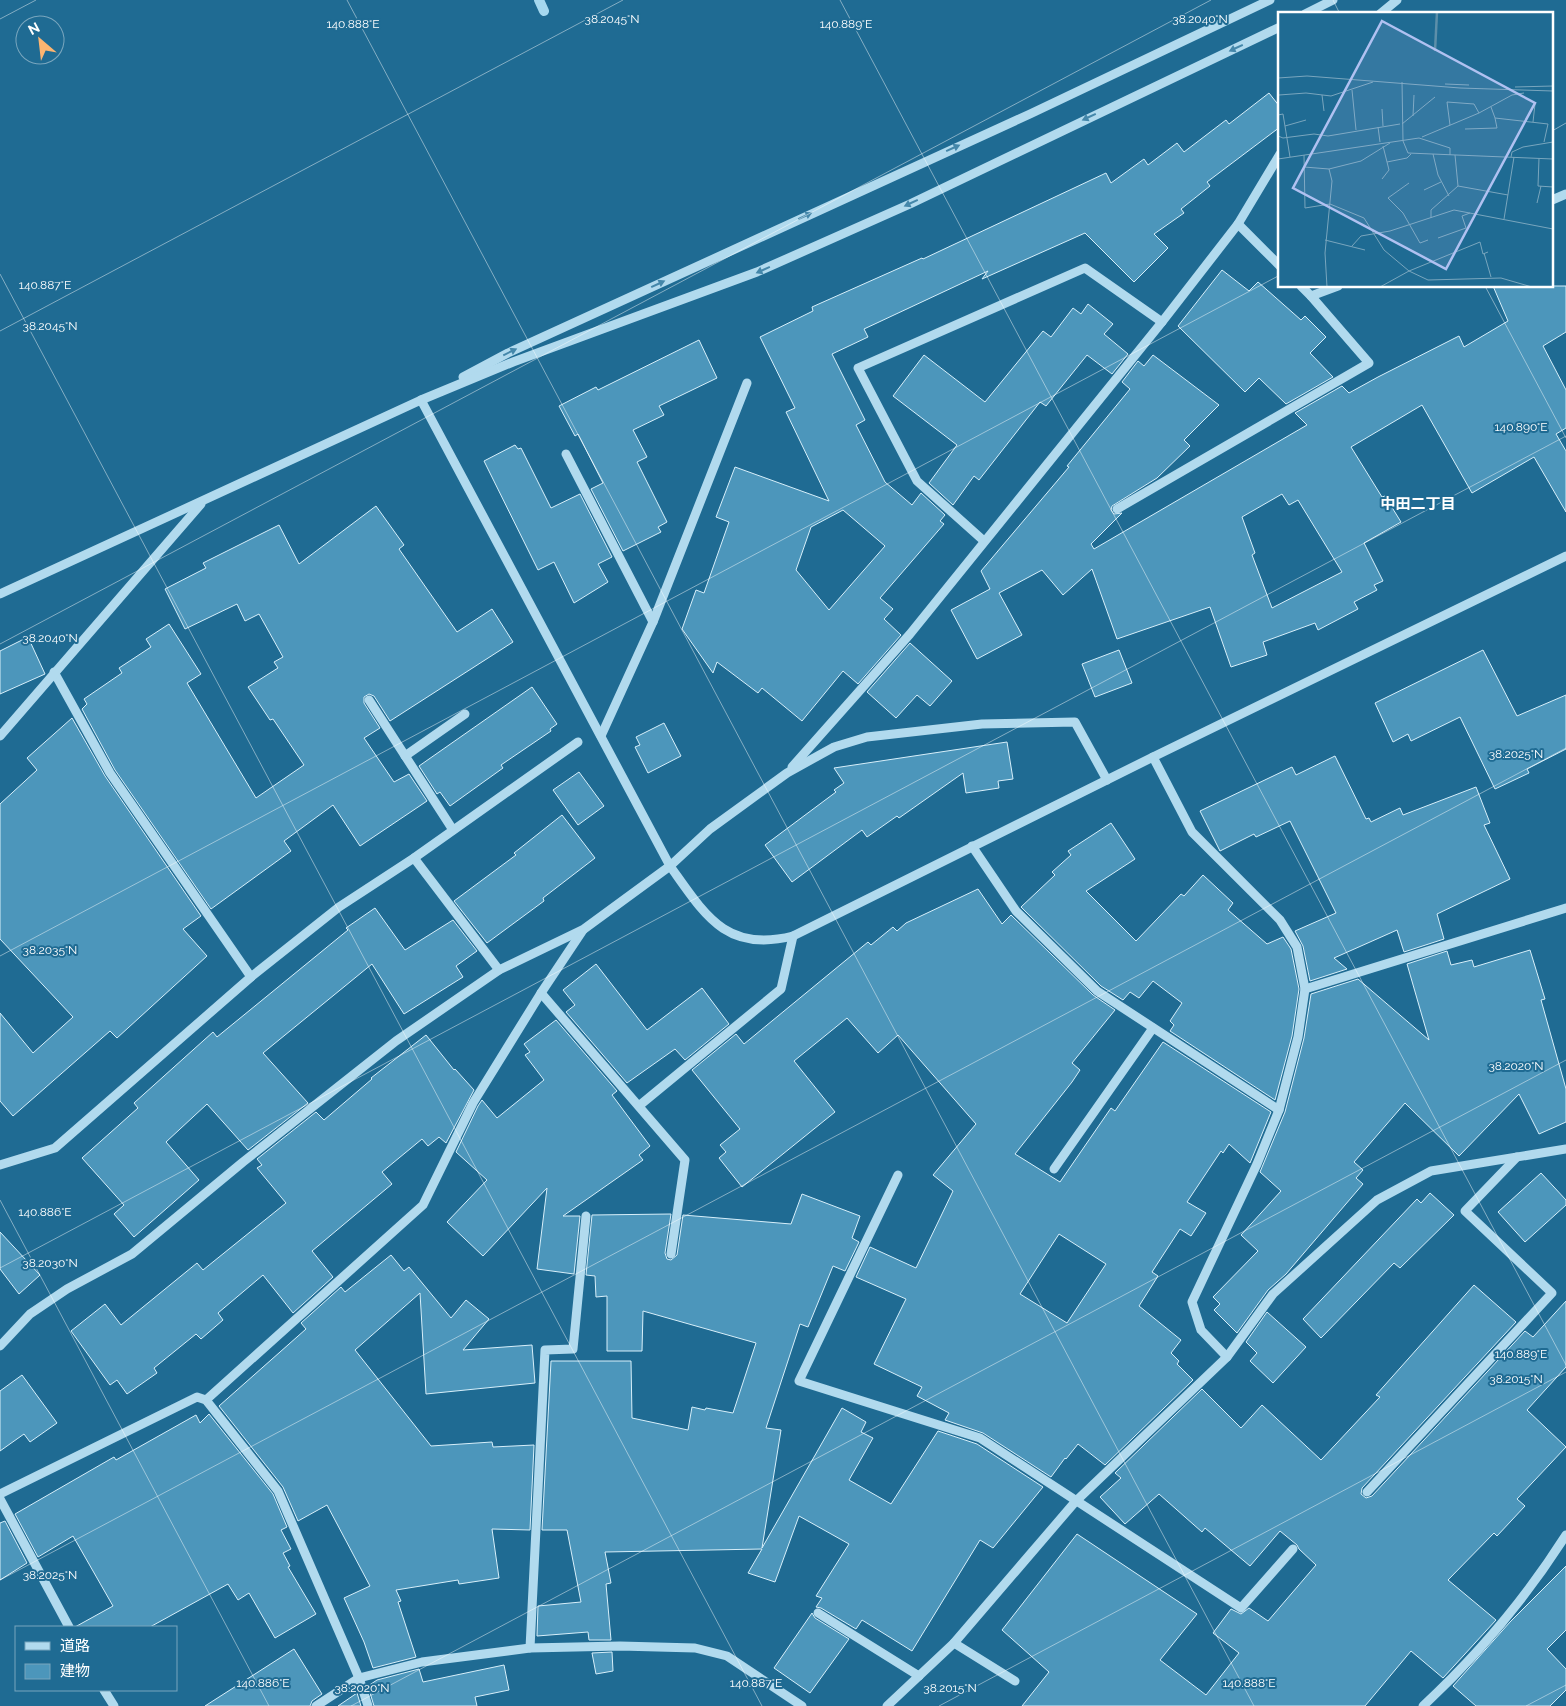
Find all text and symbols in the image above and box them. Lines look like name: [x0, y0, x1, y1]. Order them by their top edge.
text: 38.2045°N: [585, 12, 639, 26]
text: 38.2040°N: [1172, 12, 1228, 26]
inset map: [1278, 12, 1554, 288]
north arrow: [15, 15, 65, 65]
text: 140.888°E: [326, 17, 380, 31]
text: 140.889°E: [820, 17, 872, 31]
text: N: [25, 19, 42, 38]
one-way arrow: [1229, 44, 1243, 52]
one-way arrow: [1082, 113, 1096, 121]
one-way arrow: [946, 144, 960, 152]
one-way arrow: [904, 199, 918, 207]
one-way arrow: [798, 212, 813, 220]
one-way arrow: [756, 266, 770, 274]
text: 140.887°E: [19, 278, 71, 292]
one-way arrow: [651, 280, 665, 288]
text: 38.2045°N: [23, 319, 77, 333]
one-way arrow: [503, 348, 517, 356]
text: 140.890°E: [1494, 420, 1548, 434]
district label: 中田二丁目: [1380, 495, 1456, 513]
text: 38.2040°N: [22, 631, 78, 645]
text: 38.2025°N: [1489, 747, 1543, 761]
text: 38.2035°N: [23, 943, 77, 957]
text: 38.2020°N: [1488, 1059, 1544, 1073]
text: 140.886°E: [18, 1205, 72, 1219]
text: 38.2030°N: [22, 1256, 78, 1270]
text: 140.889°E: [1495, 1347, 1547, 1361]
text: 38.2015°N: [1489, 1372, 1543, 1386]
text: 38.2025°N: [23, 1568, 77, 1582]
legend: [15, 1626, 178, 1691]
text: 道路: [60, 1637, 90, 1655]
text: 建物: [60, 1662, 90, 1680]
text: 140.886°E: [236, 1676, 290, 1690]
text: 140.887°E: [730, 1676, 782, 1690]
text: 140.888°E: [1222, 1676, 1276, 1690]
text: 38.2020°N: [334, 1681, 390, 1695]
text: 38.2015°N: [923, 1681, 977, 1695]

